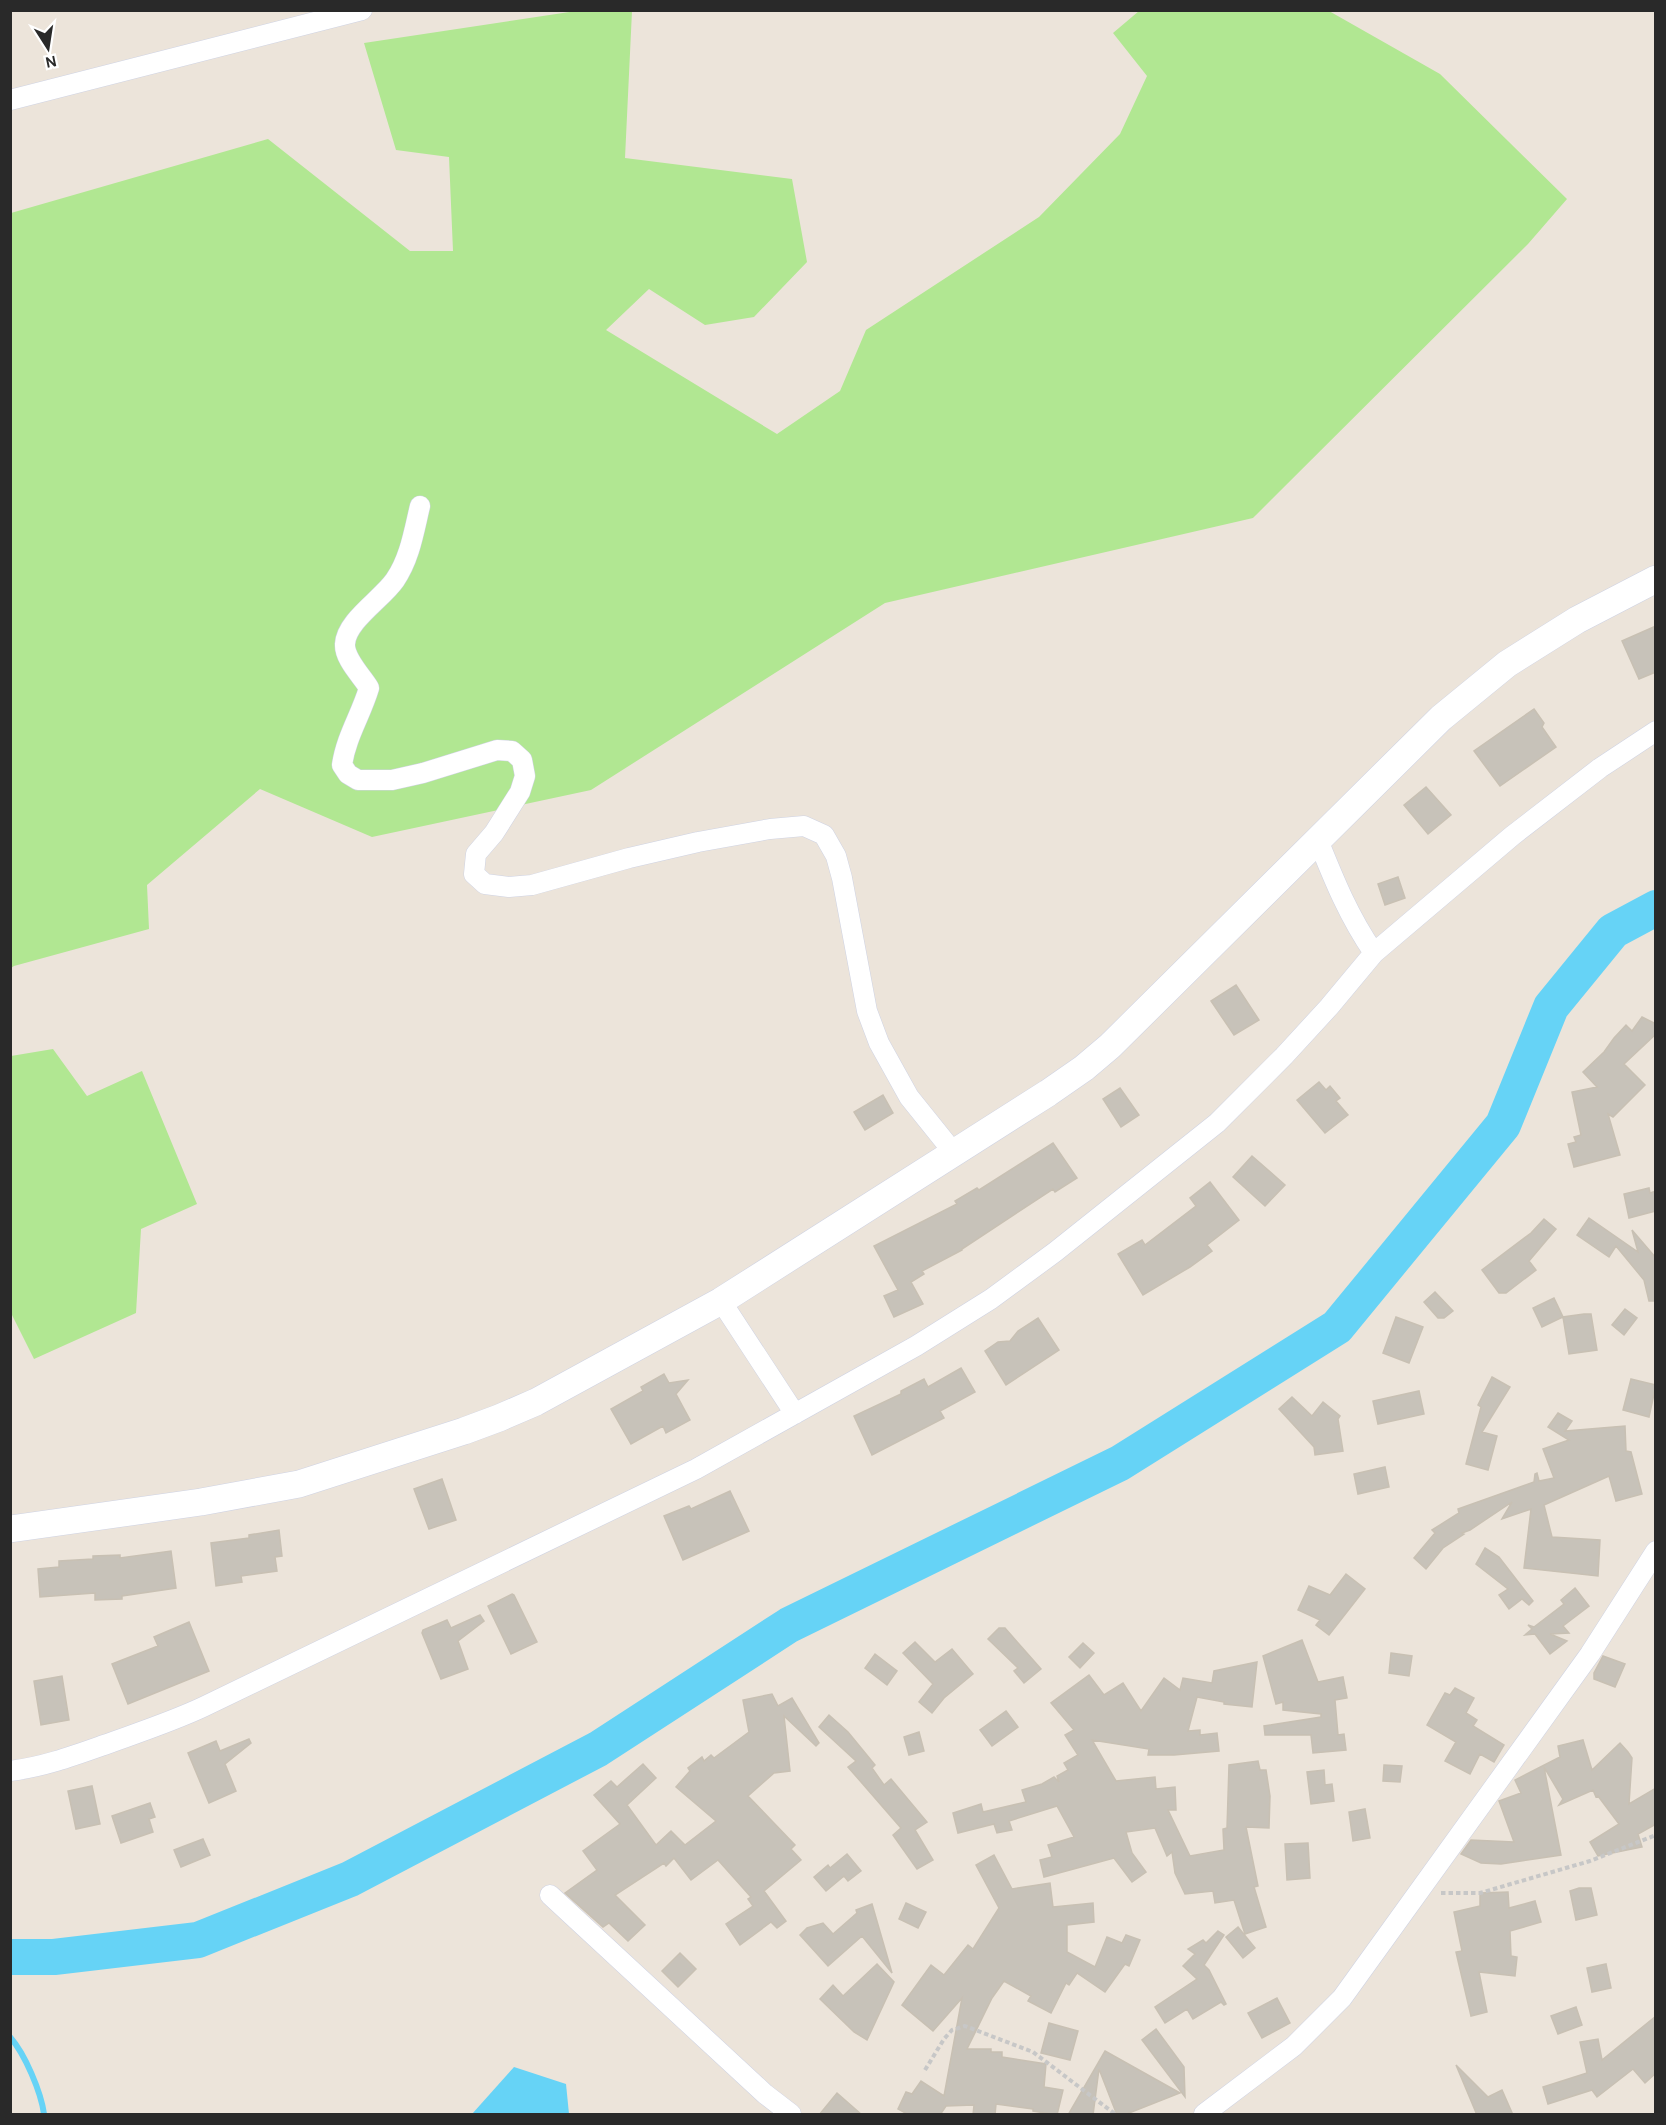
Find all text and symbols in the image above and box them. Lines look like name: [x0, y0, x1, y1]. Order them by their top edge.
north arrow: [18, 18, 78, 78]
text: N: [43, 52, 59, 73]

